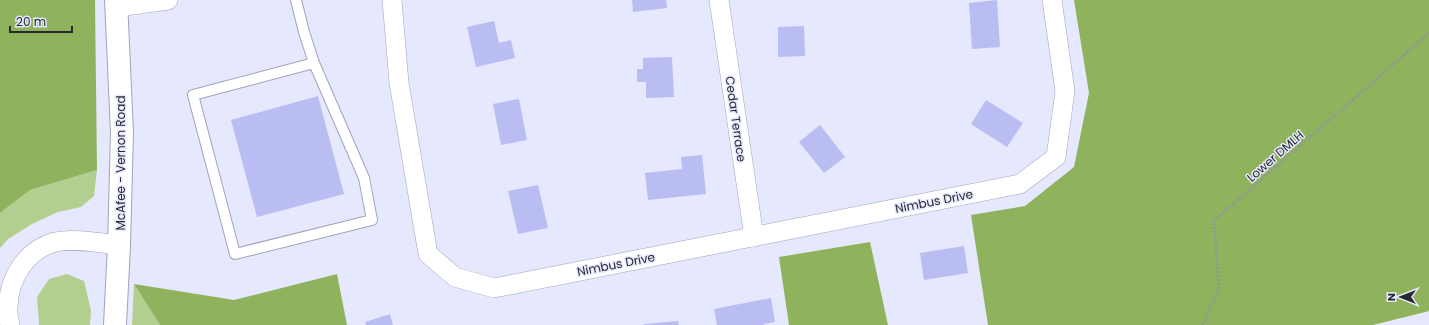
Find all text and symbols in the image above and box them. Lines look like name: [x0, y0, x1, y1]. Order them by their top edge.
scale bar: [10, 8, 72, 34]
text: 20 m: [16, 13, 46, 30]
street label: Cedar Terrace: [722, 75, 750, 163]
street label: McAfee - Vernon Road: [112, 95, 129, 231]
street label: Lower DMLH: [1243, 127, 1307, 185]
street label: Nimbus Drive: [894, 185, 974, 217]
street label: Nimbus Drive: [576, 248, 656, 280]
north arrow: [1381, 277, 1421, 317]
text: N: [1383, 293, 1399, 301]

